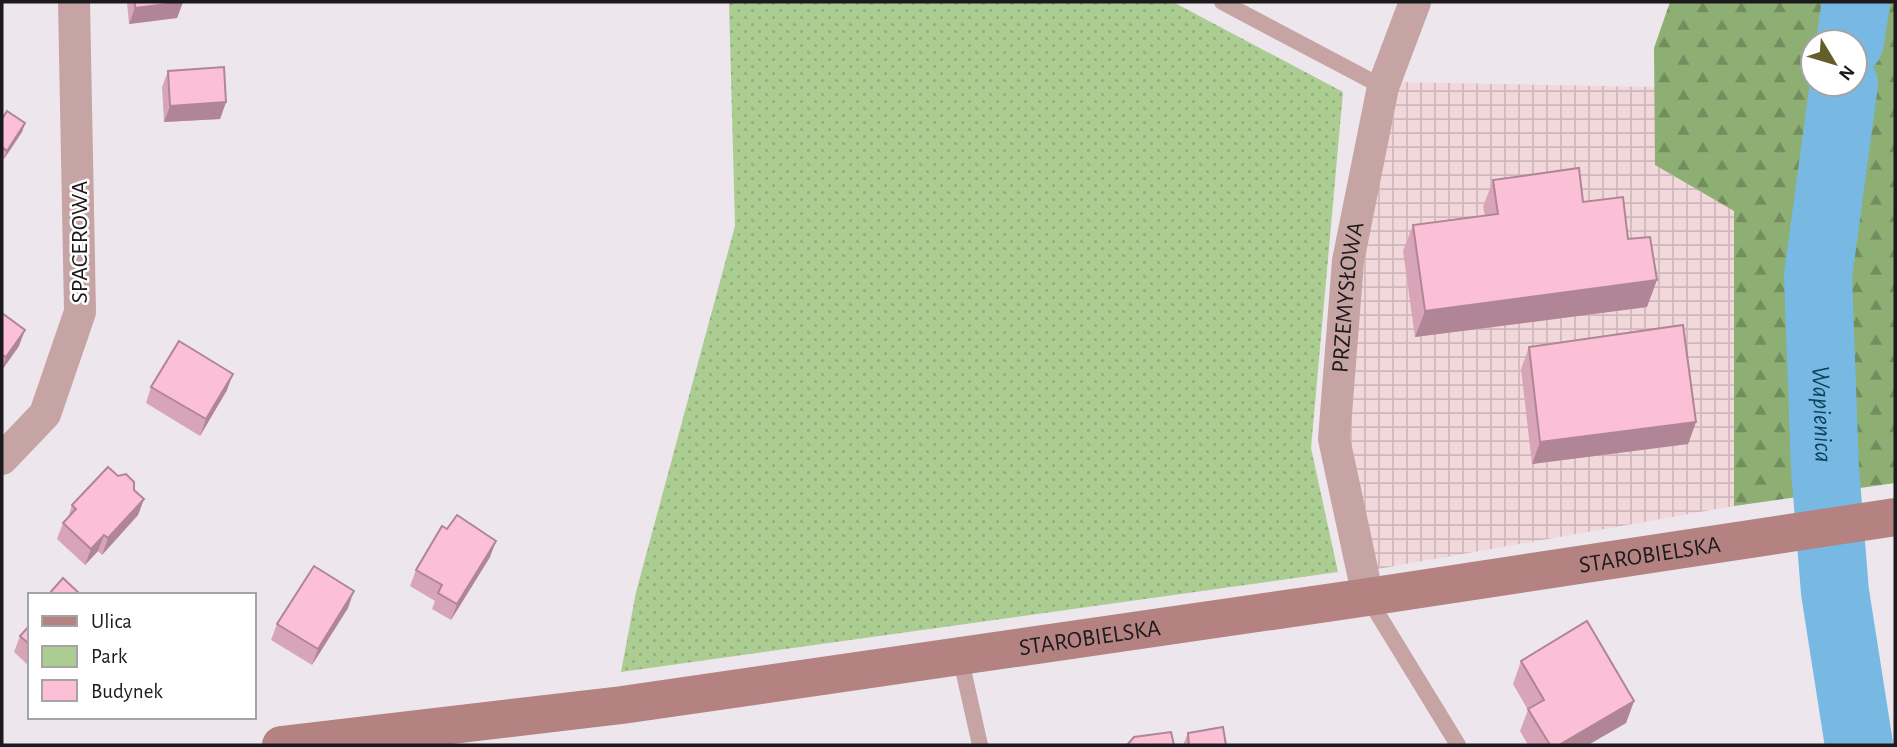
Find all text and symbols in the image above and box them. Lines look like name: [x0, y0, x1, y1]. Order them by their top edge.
north arrow: [1799, 28, 1869, 98]
text: N: [1835, 61, 1858, 84]
street label: SPACEROWA: [68, 180, 92, 303]
street label: PRZEMYSŁOWA: [1328, 220, 1369, 374]
water label: Wapienica: [1807, 365, 1837, 463]
street label: STAROBIELSKA: [1577, 533, 1722, 578]
legend: [28, 593, 256, 719]
text: Ulica: [91, 611, 132, 632]
street label: STAROBIELSKA: [1018, 616, 1162, 660]
text: Park: [91, 646, 128, 667]
text: Budynek: [91, 681, 163, 702]

